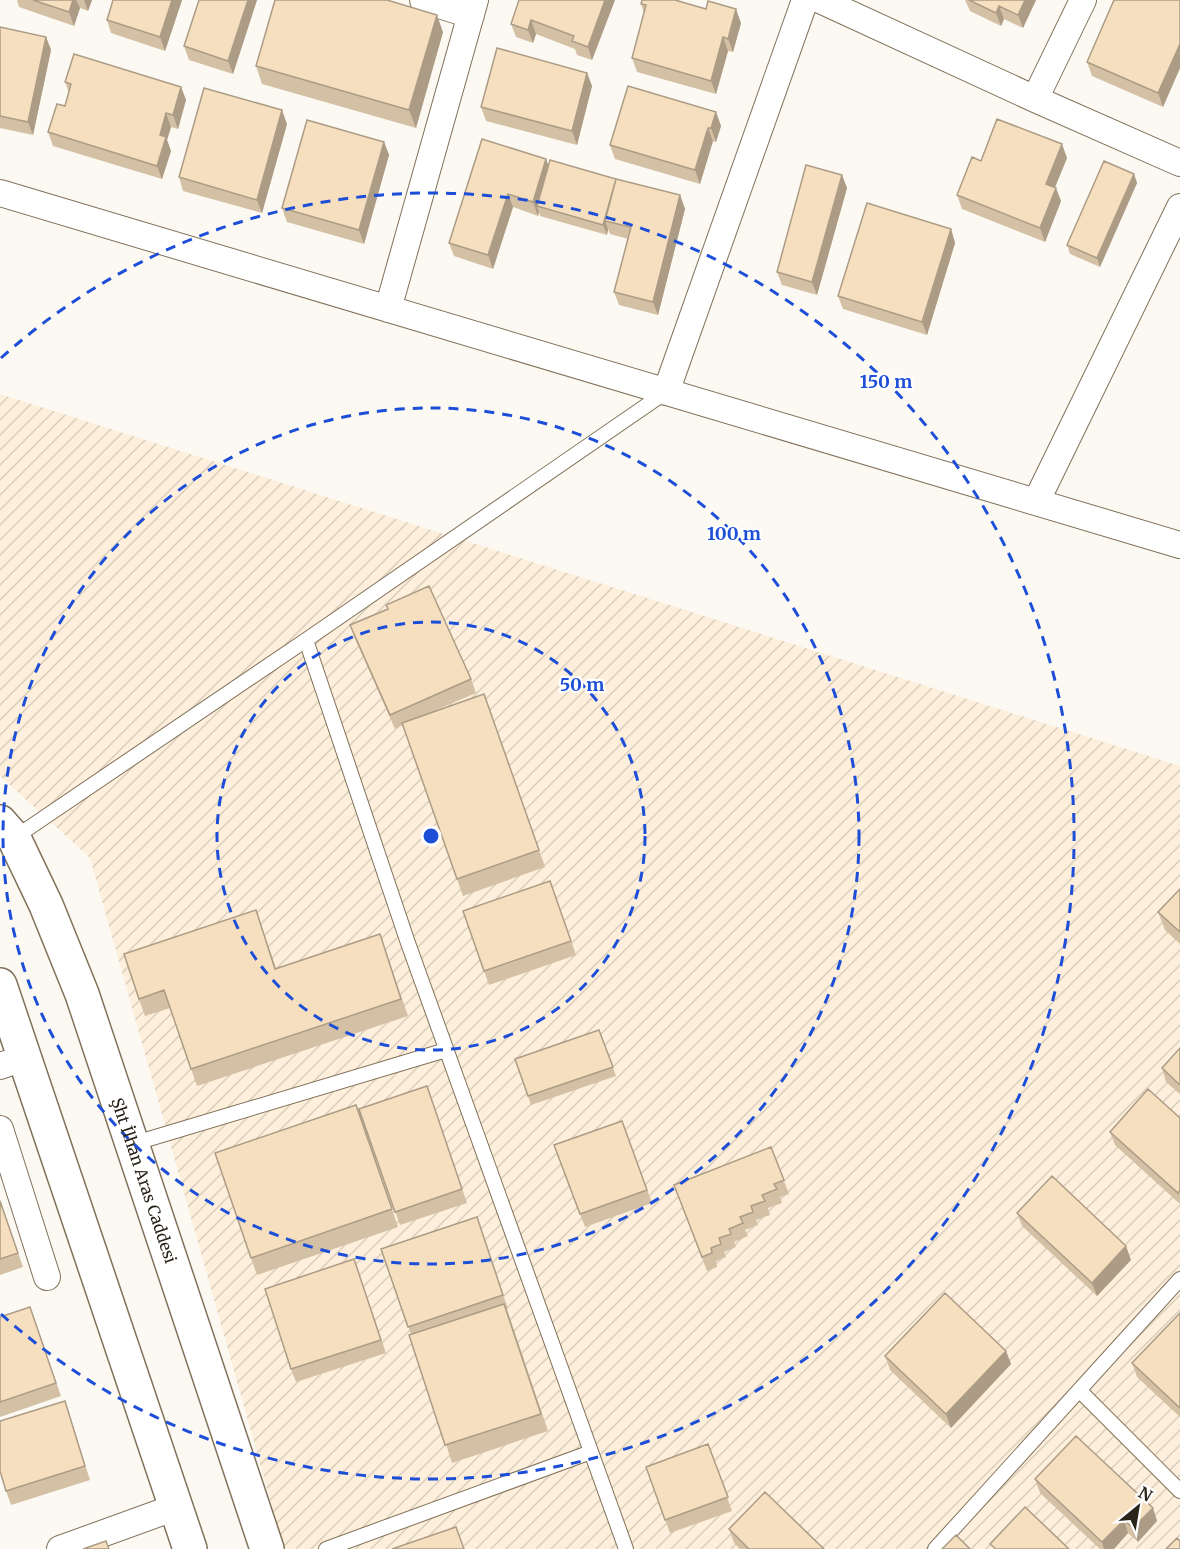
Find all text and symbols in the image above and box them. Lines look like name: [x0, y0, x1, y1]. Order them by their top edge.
text: 150 m: [860, 370, 912, 393]
text: 100 m: [707, 522, 761, 545]
text: 50 m: [560, 673, 604, 696]
centre of rings: [421, 826, 441, 846]
street label: Şht İlhan Aras Caddesi: [107, 1095, 181, 1266]
north arrow: [1108, 1477, 1168, 1537]
text: N: [1135, 1482, 1156, 1506]

